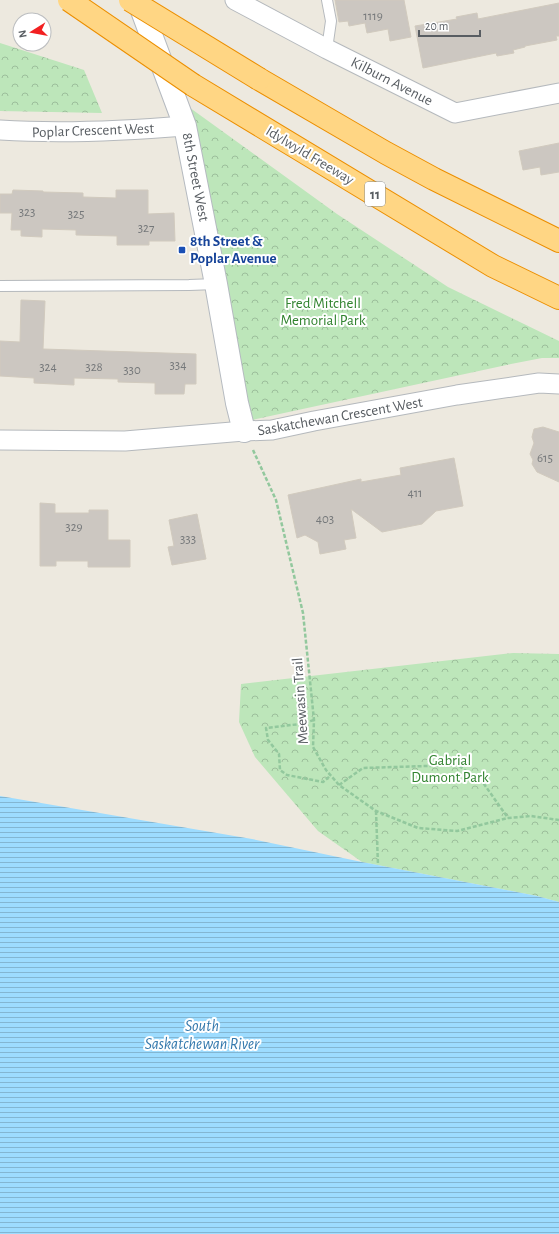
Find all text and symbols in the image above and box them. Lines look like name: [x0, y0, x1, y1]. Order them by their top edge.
house number: 1119: [363, 10, 383, 23]
north arrow: [12, 12, 52, 52]
scale bar: [419, 12, 480, 38]
text: 20 m: [425, 20, 448, 32]
text: N: [17, 29, 29, 39]
street label: Kilburn Avenue: [348, 54, 435, 108]
street label: Poplar Crescent West: [32, 121, 155, 140]
street label: Idylwyld Freeway: [263, 123, 357, 188]
street label: 8th Street West: [180, 132, 211, 223]
road number: 11: [365, 182, 385, 206]
house number: 323: [19, 206, 35, 219]
house number: 325: [68, 208, 84, 221]
house number: 327: [138, 222, 155, 235]
place label: 8th Street & Poplar Avenue: [190, 234, 277, 266]
marker: 8th Street & Poplar Avenue: [177, 245, 187, 255]
park label: Fred Mitchell Memorial Park: [280, 296, 366, 328]
house number: 334: [170, 359, 186, 372]
house number: 324: [39, 361, 57, 374]
house number: 328: [85, 361, 103, 374]
house number: 330: [123, 364, 141, 377]
street label: Saskatchewan Crescent West: [256, 395, 424, 438]
house number: 615: [537, 452, 553, 465]
house number: 411: [407, 487, 423, 500]
house number: 403: [316, 513, 334, 526]
house number: 329: [65, 521, 83, 534]
house number: 333: [180, 533, 196, 546]
street label: Meewasin Trail: [290, 657, 311, 745]
park label: Gabrial Dumont Park: [411, 753, 489, 785]
water label: South Saskatchewan River: [145, 1018, 260, 1052]

